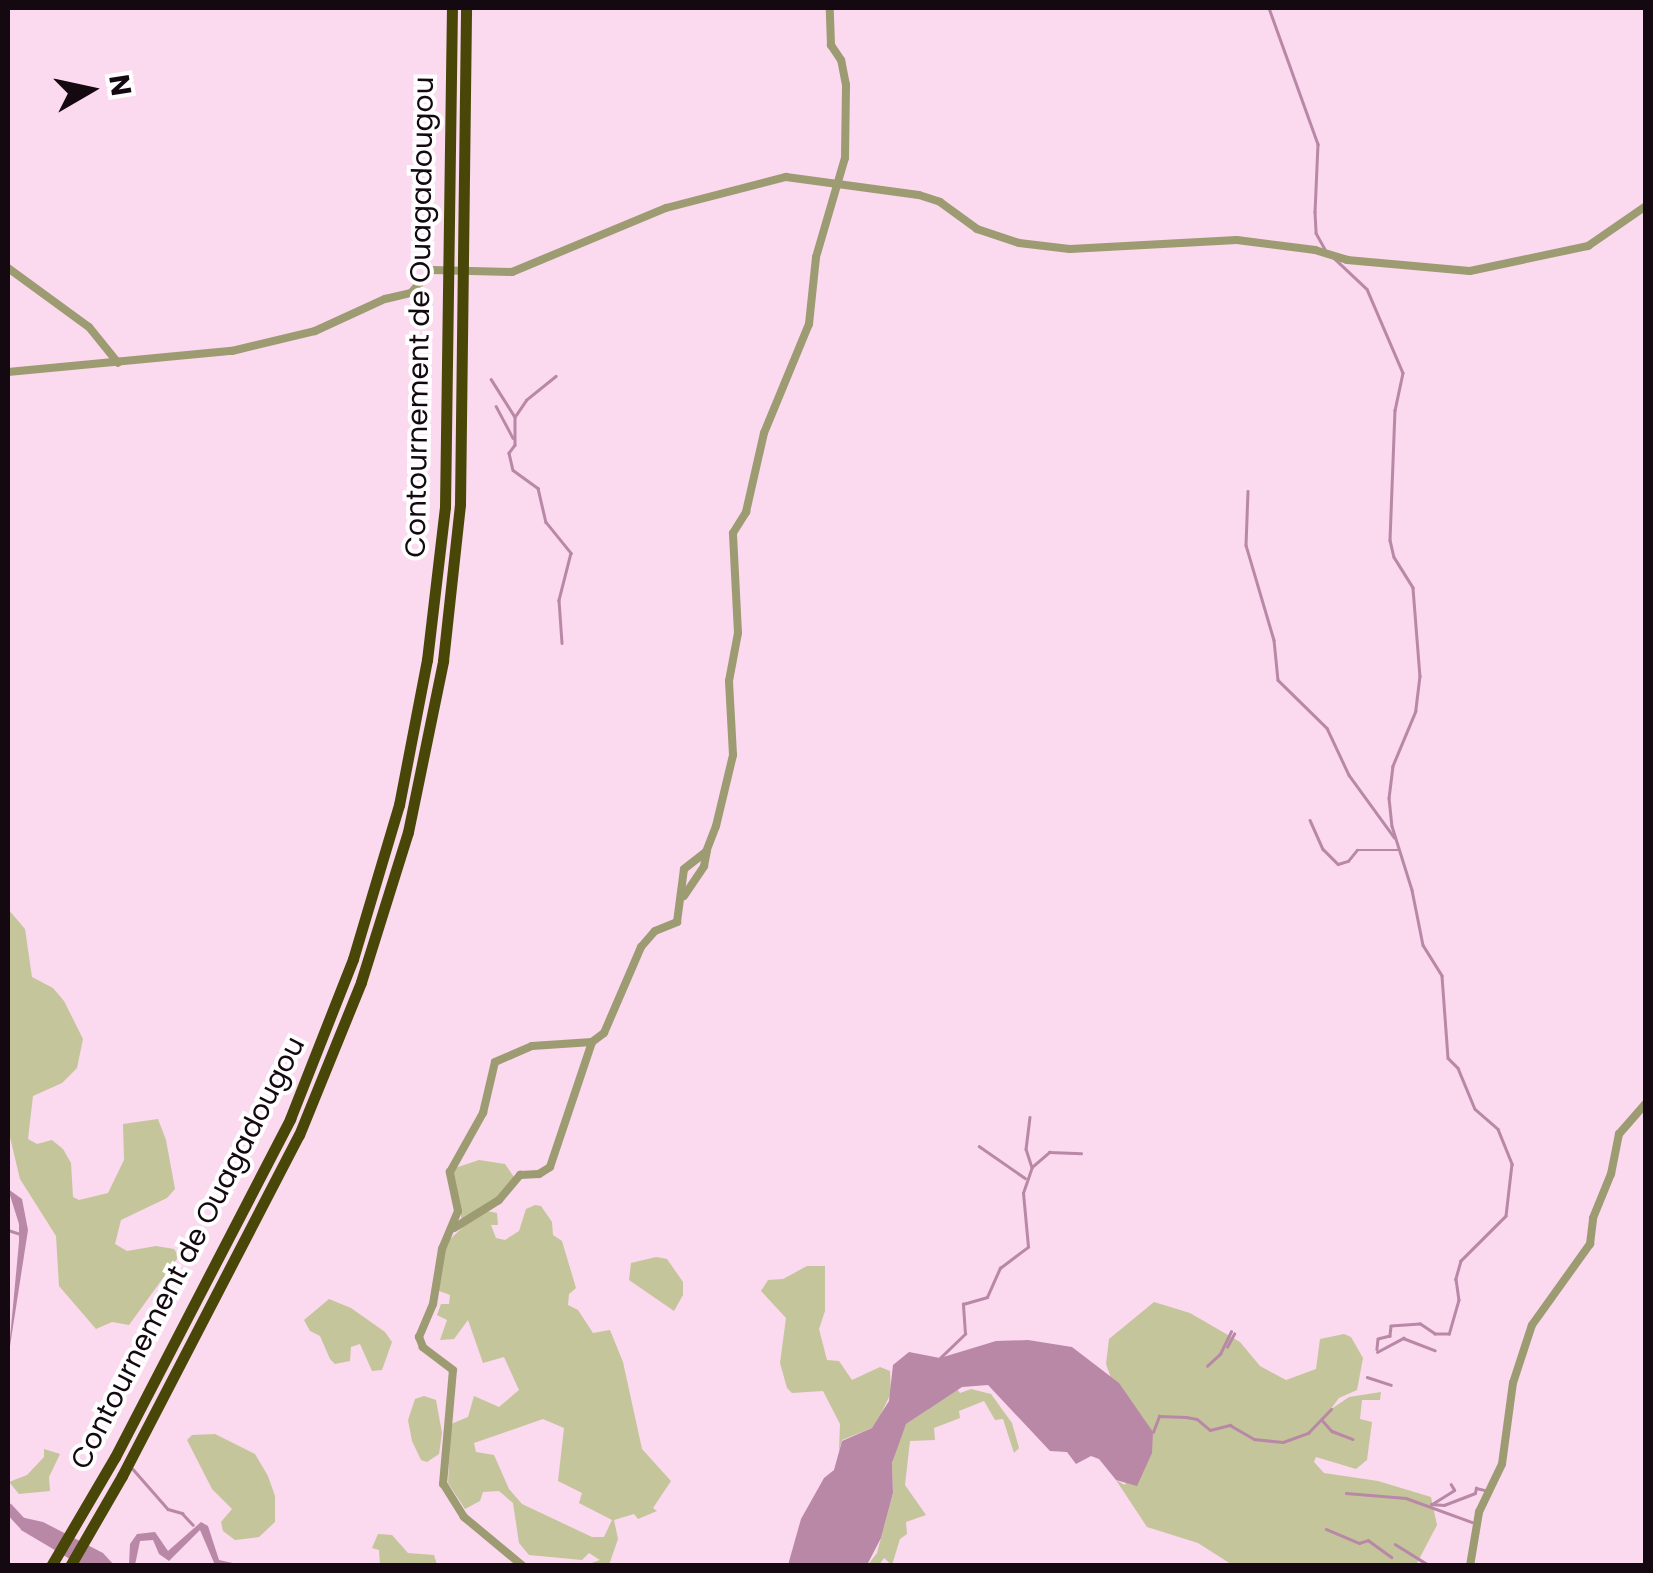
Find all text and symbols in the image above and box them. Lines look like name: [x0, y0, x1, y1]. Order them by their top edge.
north arrow: [40, 40, 140, 140]
text: N: [99, 72, 141, 99]
street label: Contournement de Ouagadougou: [399, 76, 441, 558]
street label: Contournement de Ouagadougou: [64, 1031, 312, 1475]

